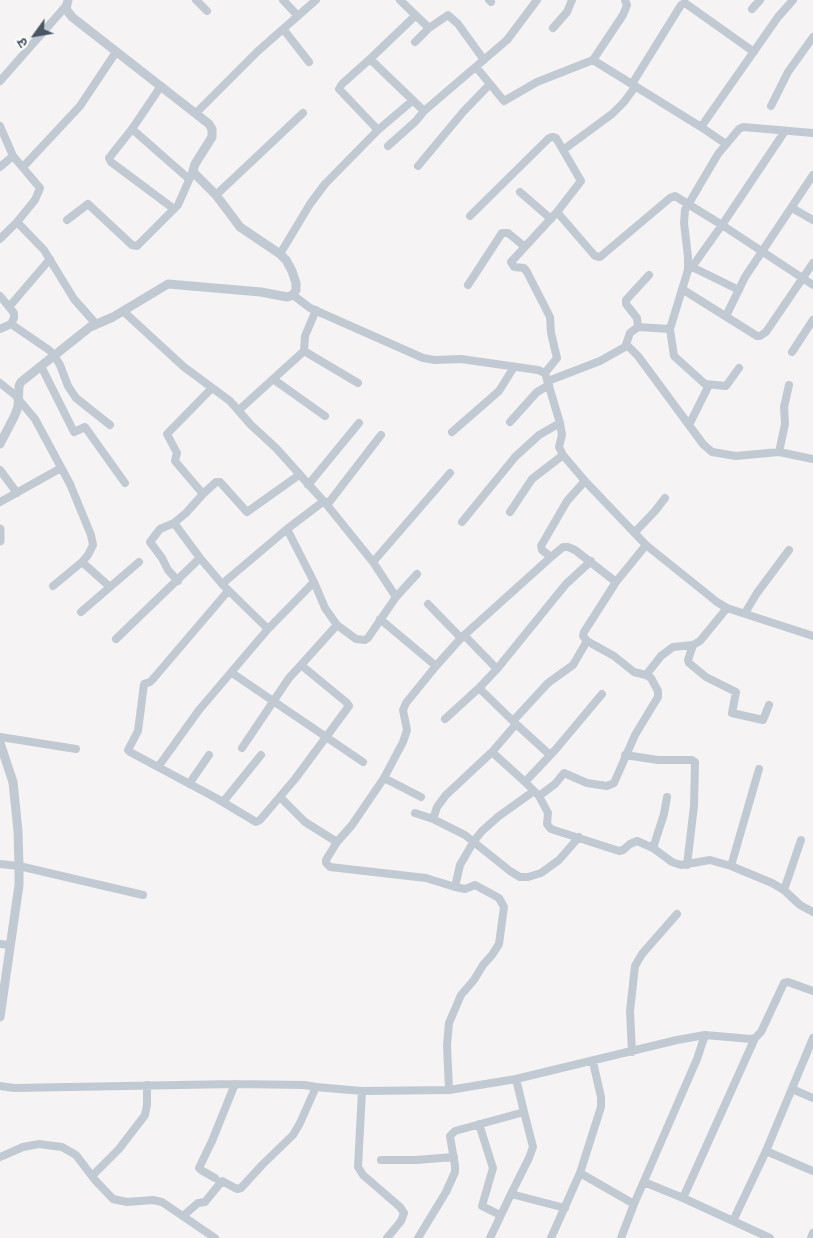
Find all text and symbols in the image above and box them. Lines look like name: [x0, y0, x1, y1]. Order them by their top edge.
north arrow: [10, 10, 60, 60]
text: उ: [12, 35, 32, 51]

